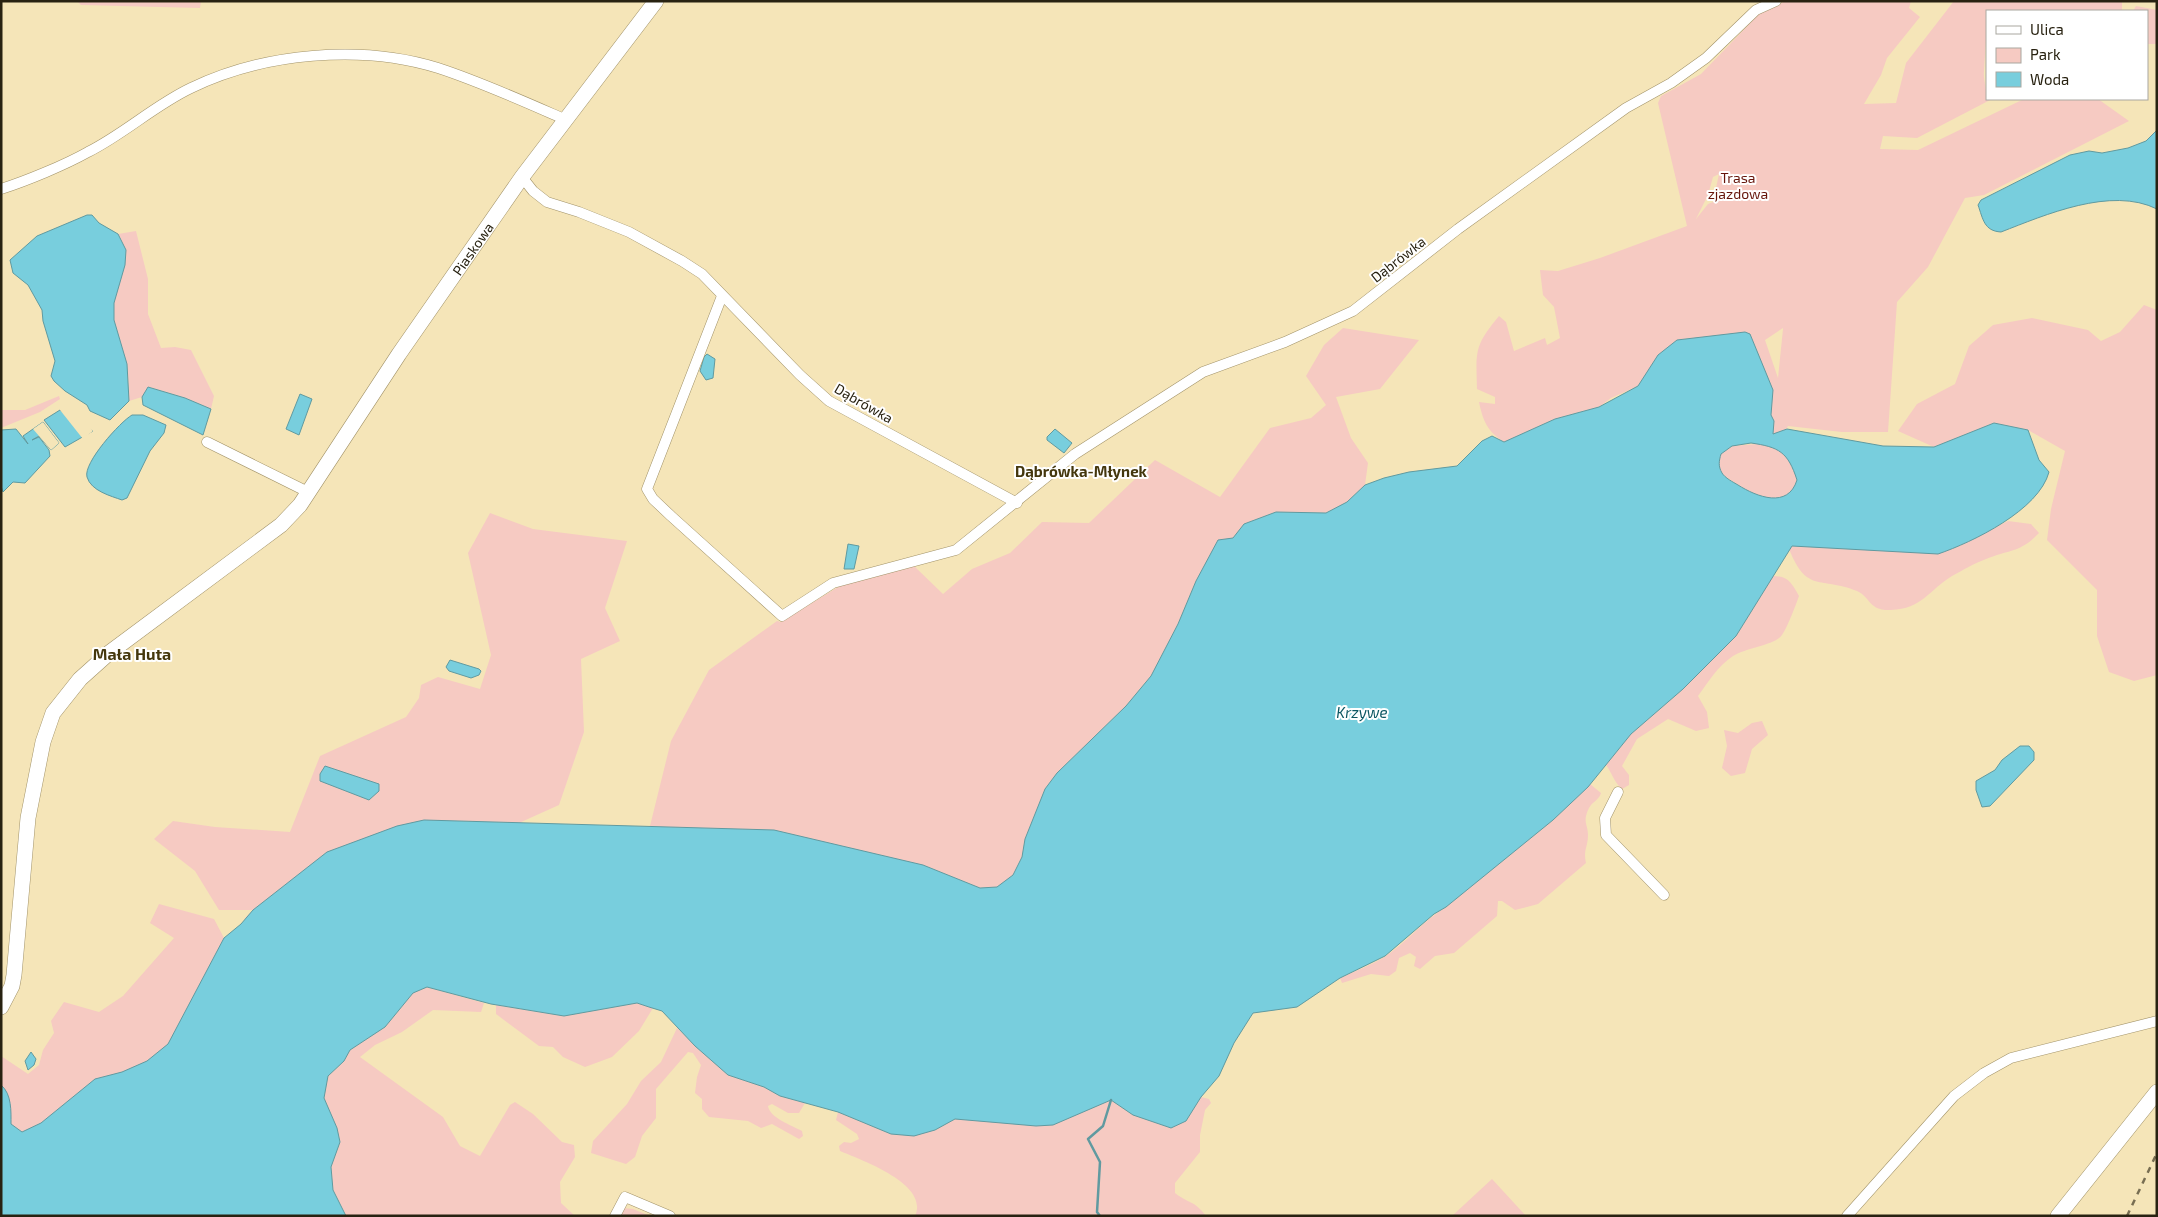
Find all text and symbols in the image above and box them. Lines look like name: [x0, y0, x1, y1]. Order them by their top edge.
legend: [1986, 10, 2148, 100]
text: Ulica: [2030, 20, 2064, 38]
text: Park: [2030, 45, 2061, 63]
text: Woda: [2030, 70, 2069, 88]
park label: Trasa zjazdowa: [1708, 169, 1768, 202]
street label: Piaskowa: [448, 219, 497, 278]
street label: Dąbrówka: [1367, 232, 1429, 286]
street label: Dąbrówka: [832, 379, 896, 427]
district label: Dąbrówka-Młynek: [1015, 462, 1148, 481]
district label: Mała Huta: [93, 644, 171, 663]
water label: Krzywe: [1336, 703, 1388, 722]

